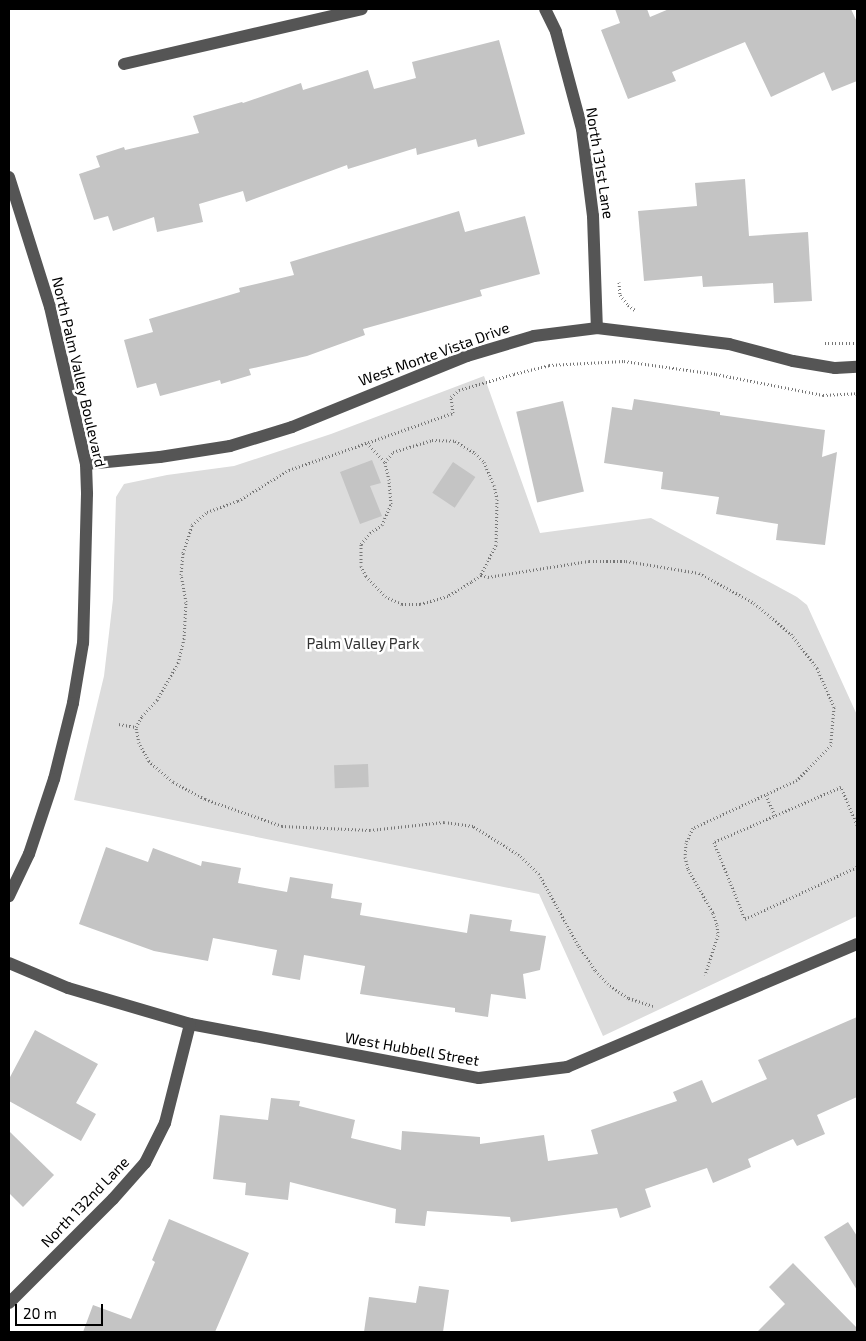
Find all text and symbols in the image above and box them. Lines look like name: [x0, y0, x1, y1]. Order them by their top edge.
street label: North 131st Lane: [582, 106, 618, 220]
street label: North Palm Valley Boulevard: [48, 275, 110, 469]
street label: West Monte Vista Drive: [356, 318, 512, 390]
park label: Palm Valley Park: [306, 635, 420, 653]
street label: West Hubbell Street: [343, 1028, 481, 1070]
street label: North 132nd Lane: [37, 1153, 133, 1251]
scale bar: [18, 1294, 105, 1326]
text: 20 m: [23, 1304, 57, 1322]

